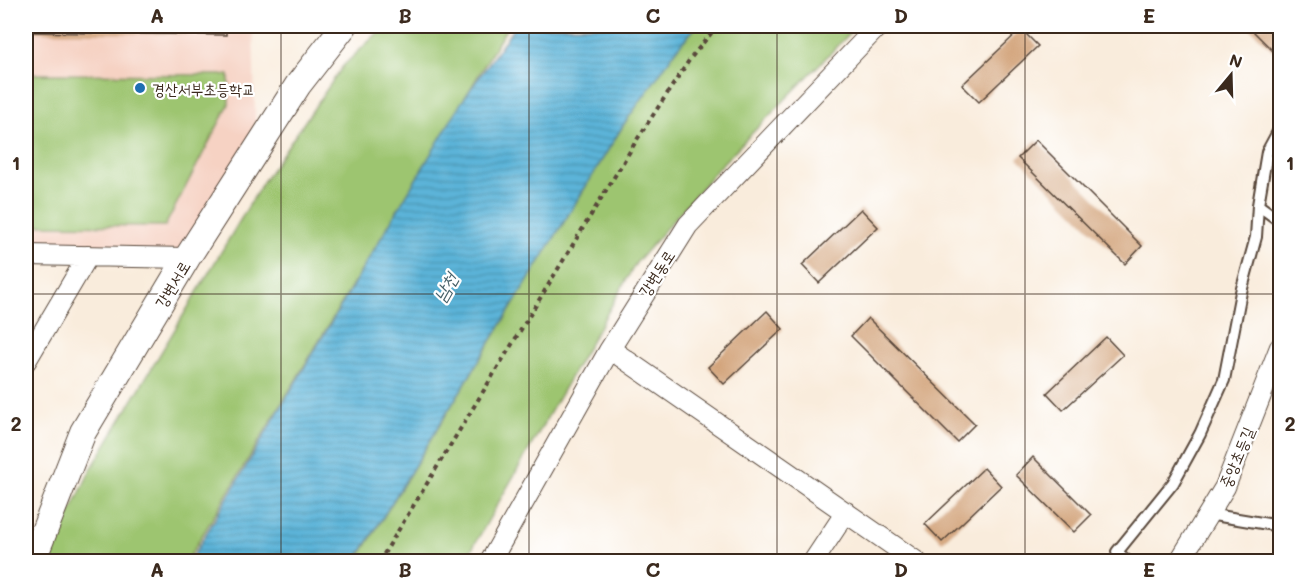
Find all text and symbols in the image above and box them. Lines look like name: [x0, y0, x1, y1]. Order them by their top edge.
text: A: [150, 2, 164, 28]
text: B: [398, 2, 412, 28]
text: C: [646, 2, 661, 28]
text: D: [894, 2, 908, 28]
text: E: [1143, 2, 1155, 28]
north arrow: [1201, 45, 1261, 105]
text: N: [1227, 48, 1245, 72]
place label: 경산서부초등학교: [152, 78, 255, 99]
marker: 경산서부초등학교: [133, 81, 147, 95]
text: 1: [12, 149, 20, 175]
text: 1: [1286, 149, 1294, 175]
street label: 강변동로: [633, 246, 679, 300]
street label: 강변서로: [150, 257, 194, 311]
water label: 남천: [427, 267, 463, 306]
text: 2: [10, 410, 22, 436]
text: 2: [1284, 410, 1296, 436]
street label: 중앙초등길: [1214, 423, 1258, 491]
text: A: [150, 556, 164, 582]
text: B: [398, 556, 412, 582]
text: C: [646, 556, 661, 582]
text: D: [894, 556, 908, 582]
text: E: [1143, 556, 1155, 582]

